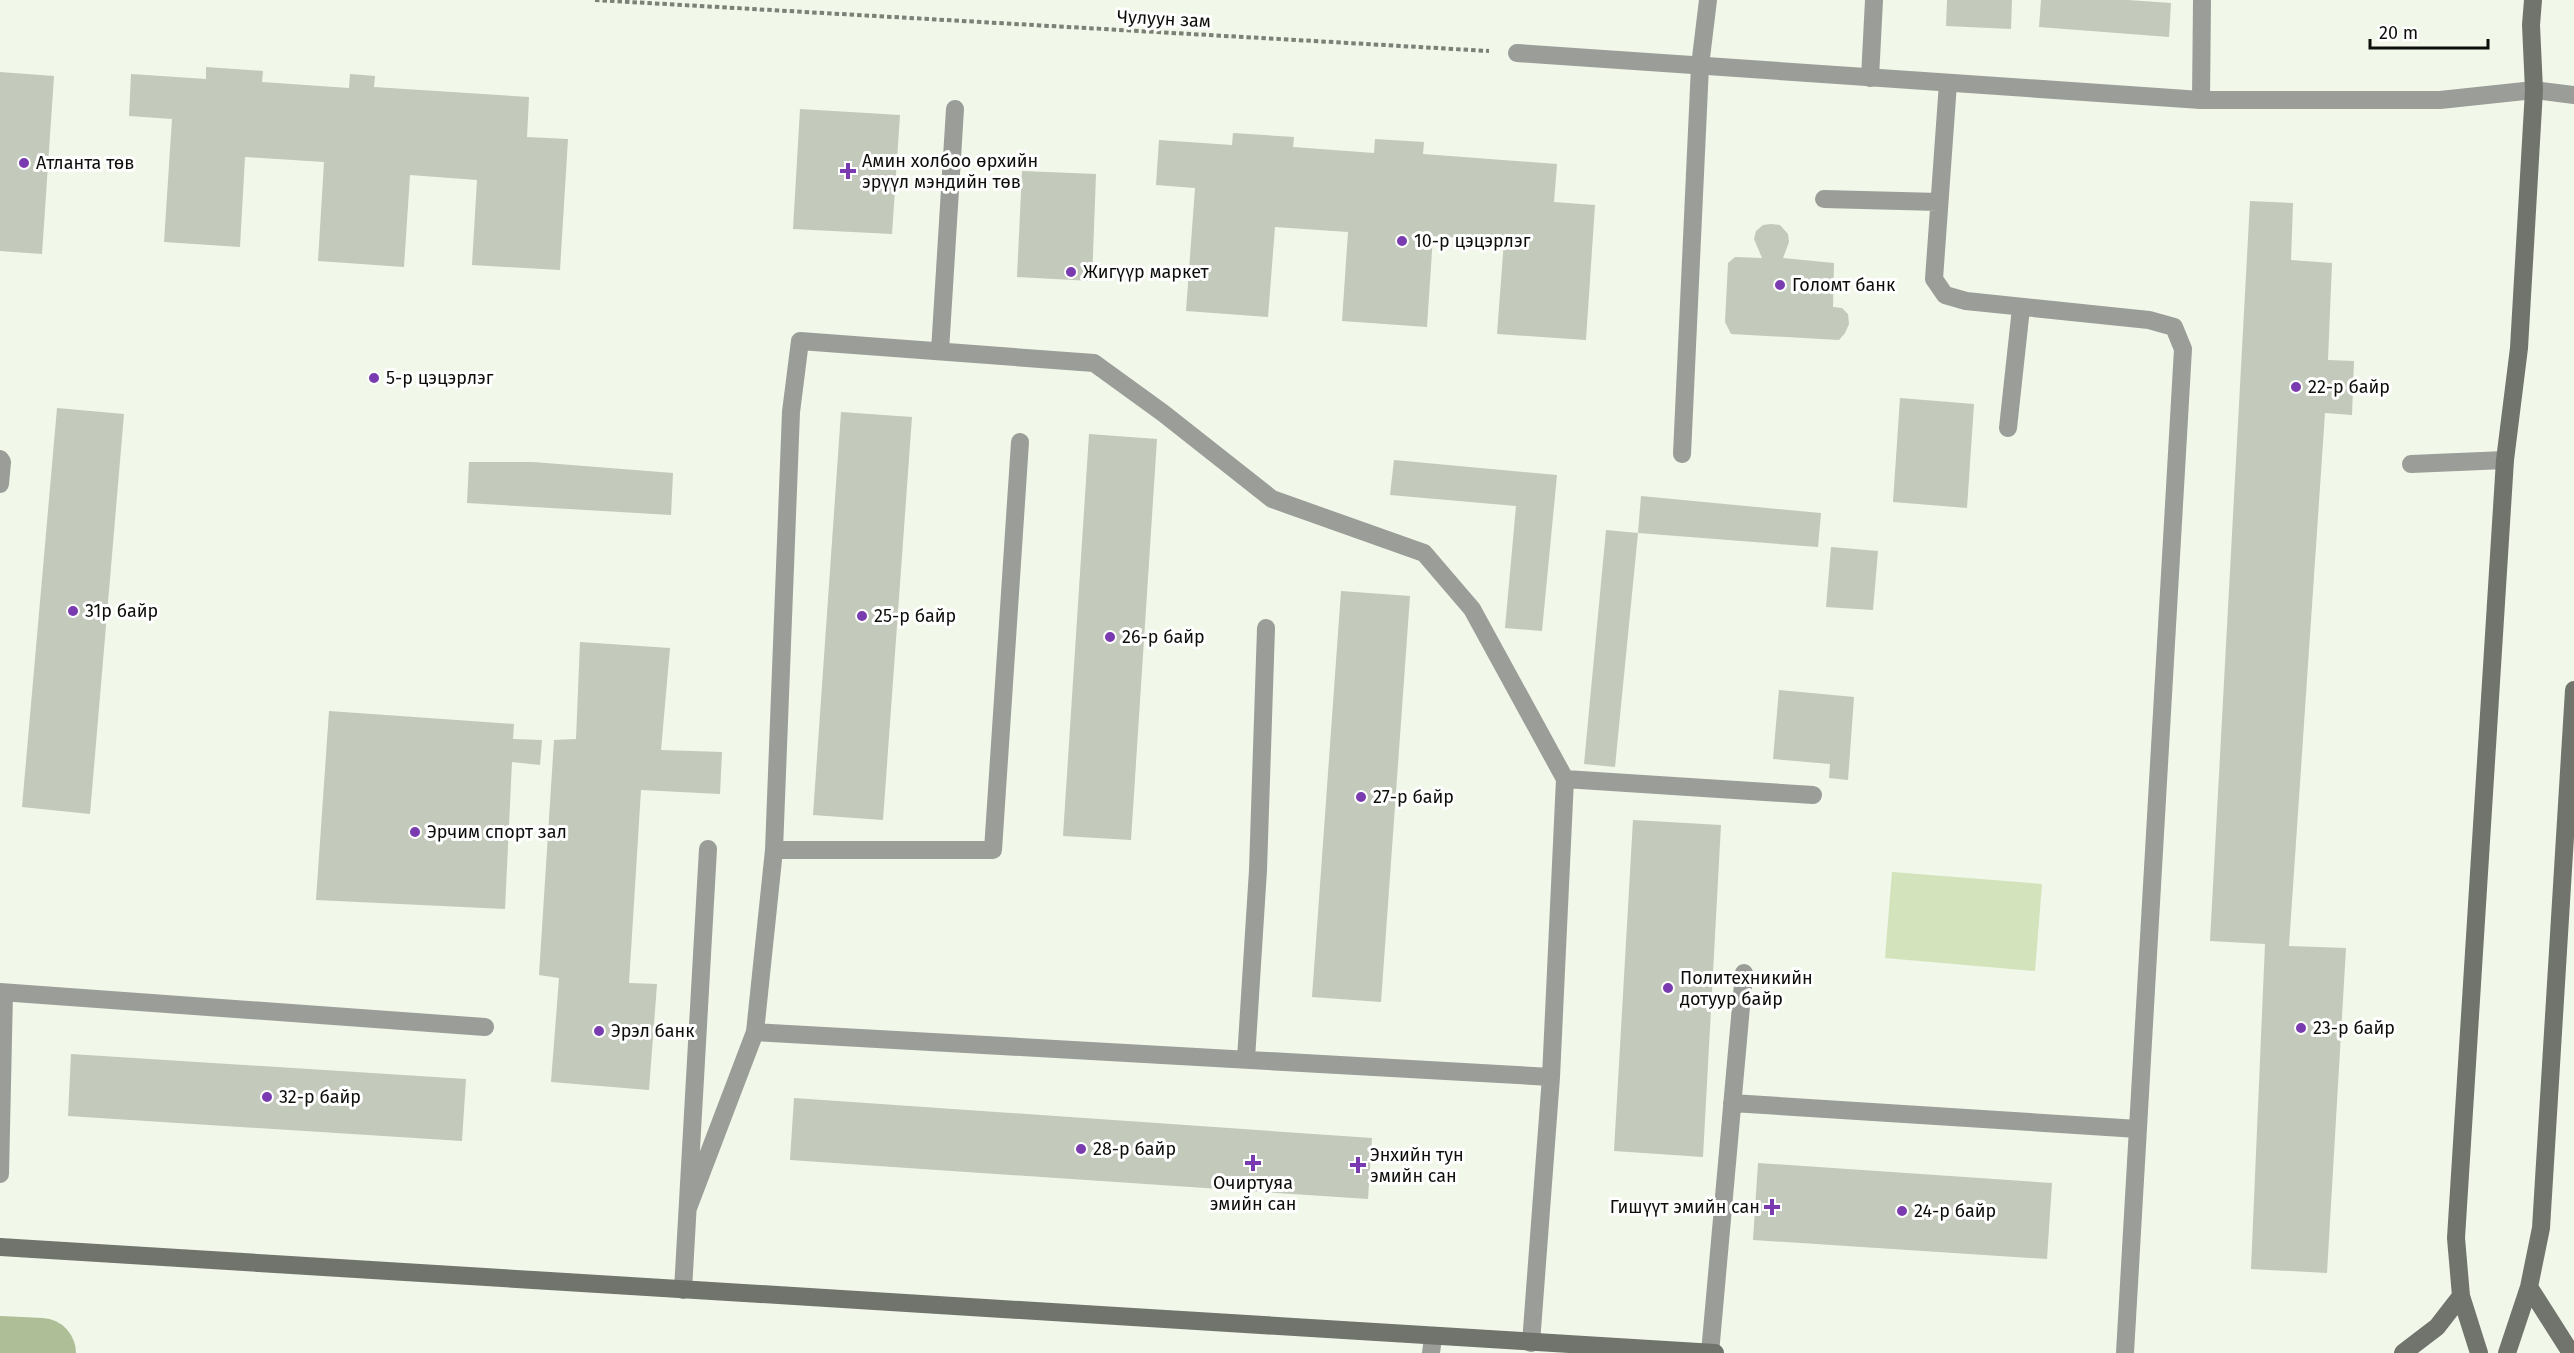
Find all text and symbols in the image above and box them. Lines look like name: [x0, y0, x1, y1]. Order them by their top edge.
street label: Чулуун зам: [1117, 6, 1211, 32]
scale bar: [2370, 12, 2488, 50]
text: 20 m: [2379, 22, 2418, 44]
place label: Амин холбоо өрхийн эрүүл мэндийн төв: [862, 150, 1038, 193]
place label: Атланта төв: [36, 152, 134, 174]
marker: Атланта төв: [17, 156, 31, 170]
marker: Амин холбоо өрхийн эрүүл мэндийн төв: [839, 162, 857, 180]
place label: 10-р цэцэрлэг: [1414, 230, 1531, 252]
marker: 10-р цэцэрлэг: [1395, 234, 1409, 248]
place label: Жигүүр маркет: [1083, 261, 1210, 283]
marker: Жигүүр маркет: [1064, 265, 1078, 279]
place label: Голомт банк: [1792, 274, 1896, 296]
marker: Голомт банк: [1773, 278, 1787, 292]
place label: 5-р цэцэрлэг: [386, 367, 494, 389]
marker: 5-р цэцэрлэг: [367, 371, 381, 385]
place label: 22-р байр: [2308, 376, 2390, 398]
marker: 22-р байр: [2289, 380, 2303, 394]
place label: 31р байр: [85, 600, 158, 622]
marker: 31р байр: [66, 604, 80, 618]
place label: 25-р байр: [874, 605, 956, 627]
marker: 25-р байр: [855, 609, 869, 623]
place label: 26-р байр: [1122, 626, 1205, 648]
marker: 26-р байр: [1103, 630, 1117, 644]
place label: 27-р байр: [1373, 786, 1454, 808]
marker: 27-р байр: [1354, 790, 1368, 804]
place label: Эрчим спорт зал: [427, 821, 567, 843]
marker: Эрчим спорт зал: [408, 825, 422, 839]
place label: Политехникийн дотуур байр: [1680, 967, 1813, 1010]
marker: Политехникийн дотуур байр: [1661, 981, 1675, 995]
place label: 23-р байр: [2313, 1017, 2395, 1039]
place label: Эрэл банк: [611, 1020, 695, 1042]
marker: 23-р байр: [2294, 1021, 2308, 1035]
marker: Эрэл банк: [592, 1024, 606, 1038]
place label: 32-р байр: [279, 1086, 361, 1108]
marker: 32-р байр: [260, 1090, 274, 1104]
place label: 28-р байр: [1093, 1138, 1176, 1160]
marker: 28-р байр: [1074, 1142, 1088, 1156]
place label: Энхийн тун эмийн сан: [1370, 1144, 1464, 1187]
marker: Очиртуяа эмийн сан: [1246, 1156, 1260, 1170]
marker: Энхийн тун эмийн сан: [1351, 1158, 1365, 1172]
place label: Очиртуяа эмийн сан: [1210, 1172, 1296, 1215]
place label: Гишүүт эмийн сан: [1610, 1196, 1760, 1218]
marker: Гишүүт эмийн сан: [1765, 1200, 1779, 1214]
place label: 24-р байр: [1914, 1200, 1996, 1222]
marker: 24-р байр: [1895, 1204, 1909, 1218]

